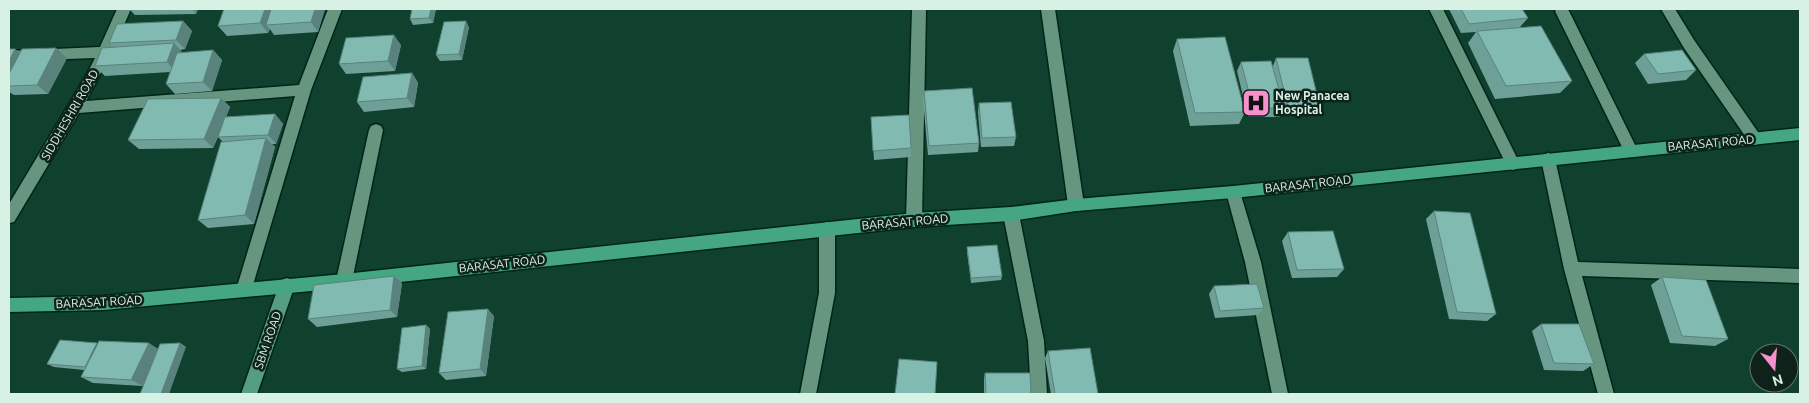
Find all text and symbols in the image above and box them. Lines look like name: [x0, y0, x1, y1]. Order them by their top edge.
street label: SIDDHESHRI ROAD: [38, 67, 101, 162]
hospital icon: New Panacea Hospital: [1241, 88, 1271, 118]
place label: New Panacea Hospital: [1275, 89, 1350, 116]
street label: BARASAT ROAD: [1667, 132, 1755, 153]
street label: BARASAT ROAD: [1264, 172, 1352, 195]
street label: BARASAT ROAD: [861, 211, 949, 232]
street label: BARASAT ROAD: [458, 252, 546, 275]
street label: BARASAT ROAD: [55, 293, 143, 310]
street label: SBM ROAD: [252, 309, 283, 370]
north arrow: [1749, 343, 1799, 393]
text: N: [1770, 371, 1785, 390]

